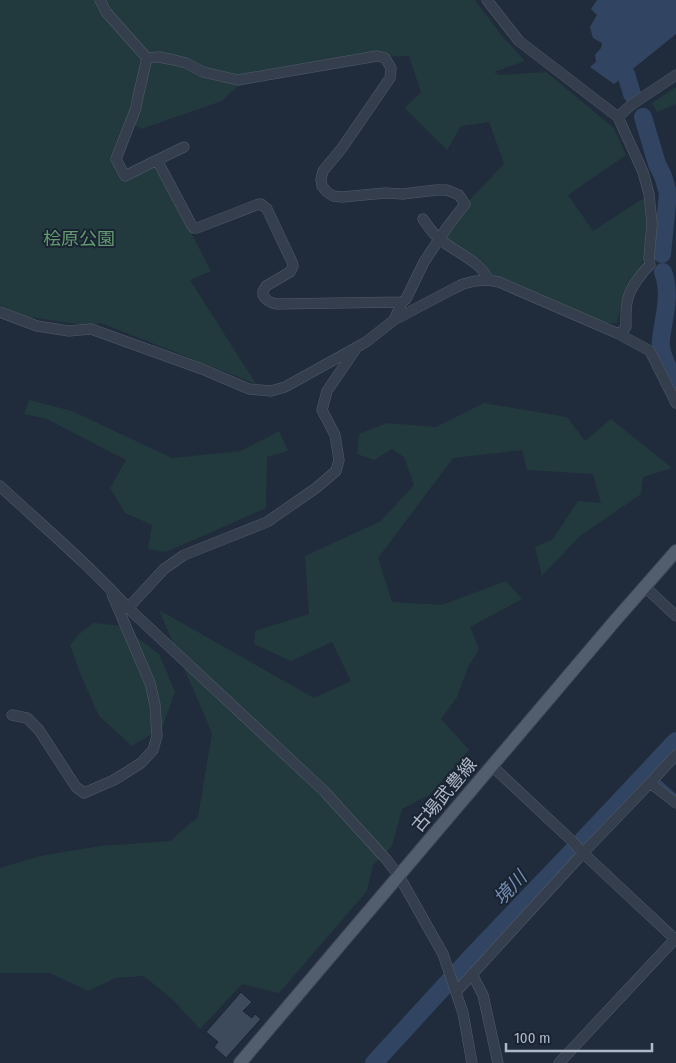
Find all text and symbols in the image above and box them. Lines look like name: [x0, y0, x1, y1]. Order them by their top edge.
park label: 桧原公園: [43, 228, 115, 250]
street label: 古場武豊線: [407, 753, 481, 837]
water label: 境川: [489, 865, 533, 910]
scale bar: [506, 1020, 652, 1052]
text: 100 m: [514, 1029, 551, 1047]

